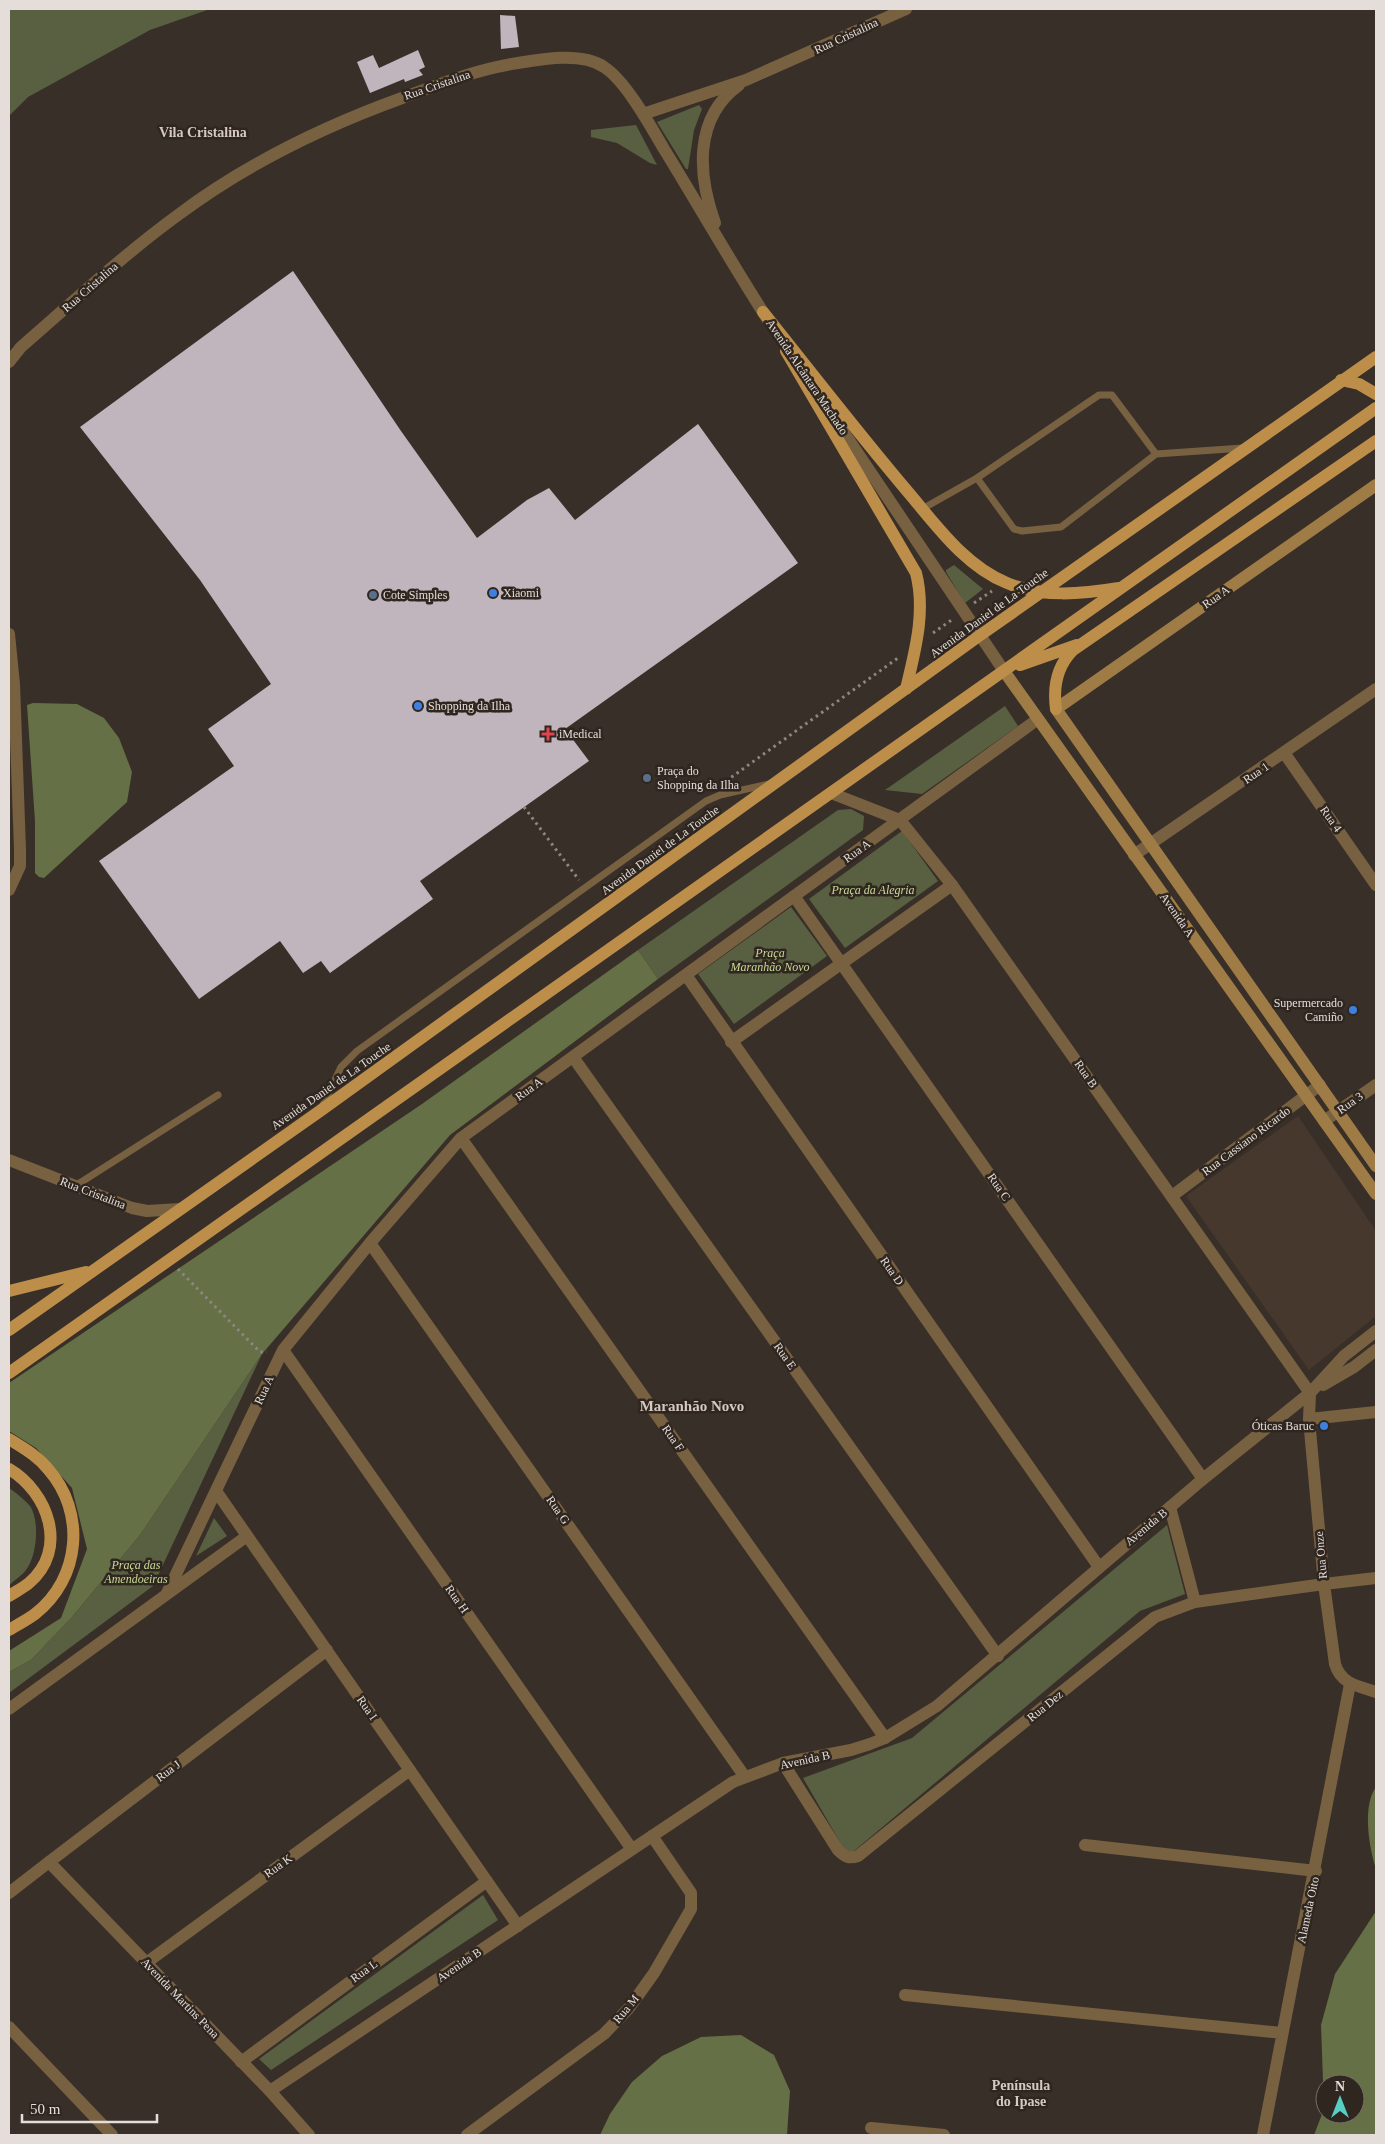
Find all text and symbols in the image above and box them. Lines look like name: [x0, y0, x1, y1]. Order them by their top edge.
street label: Rua Cristalina: [812, 15, 881, 57]
street label: Rua Cristalina: [402, 67, 473, 103]
district label: Vila Cristalina: [159, 125, 247, 140]
street label: Rua Cristalina: [59, 259, 121, 315]
street label: Avenida Alcântara Machado: [763, 317, 851, 437]
street label: Avenida Daniel de La Touche: [927, 565, 1051, 661]
street label: Rua A: [1200, 582, 1233, 611]
place label: Xiaomi: [503, 586, 540, 600]
marker: Xiaomi: [487, 587, 499, 599]
place label: Cote Simples: [383, 588, 448, 602]
marker: Cote Simples: [367, 589, 379, 601]
place label: Shopping da Ilha: [428, 699, 511, 713]
marker: Shopping da Ilha: [412, 700, 424, 712]
marker: iMedical: [541, 727, 555, 741]
place label: iMedical: [559, 727, 602, 741]
street label: Rua 1: [1240, 759, 1272, 787]
place label: Praça do Shopping da Ilha: [657, 764, 740, 792]
marker: Praça do Shopping da Ilha: [641, 772, 653, 784]
street label: Avenida Daniel de La Touche: [598, 802, 722, 898]
street label: Rua 4: [1317, 803, 1345, 835]
street label: Rua A: [841, 836, 874, 866]
park label: Praça da Alegria: [830, 883, 915, 897]
street label: Avenida A: [1157, 890, 1197, 940]
park label: Praça Maranhão Novo: [730, 946, 810, 974]
place label: Supermercado Camiño: [1274, 996, 1343, 1024]
marker: Supermercado Camiño: [1347, 1004, 1359, 1016]
street label: Avenida Daniel de La Touche: [269, 1039, 393, 1133]
street label: Rua B: [1072, 1058, 1100, 1090]
street label: Rua A: [513, 1074, 546, 1104]
street label: Rua 3: [1334, 1089, 1366, 1117]
street label: Rua Cassiano Ricardo: [1199, 1103, 1293, 1179]
street label: Rua C: [985, 1171, 1013, 1203]
street label: Rua Cristalina: [58, 1174, 128, 1212]
street label: Rua D: [877, 1254, 907, 1288]
street label: Rua E: [771, 1340, 799, 1372]
street label: Rua A: [251, 1373, 277, 1407]
district label: Maranhão Novo: [640, 1398, 744, 1414]
place label: Óticas Baruc: [1252, 1419, 1314, 1433]
marker: Óticas Baruc: [1318, 1420, 1330, 1432]
street label: Rua F: [659, 1422, 687, 1454]
street label: Rua G: [543, 1493, 573, 1527]
street label: Avenida B: [1122, 1505, 1170, 1549]
street label: Rua Onze: [1312, 1531, 1330, 1579]
park label: Praça das Amendoeiras: [103, 1558, 168, 1586]
street label: Rua H: [442, 1582, 472, 1616]
street label: Rua Dez: [1024, 1687, 1066, 1725]
street label: Rua I: [354, 1693, 380, 1723]
street label: Avenida B: [779, 1748, 831, 1772]
street label: Rua J: [153, 1757, 183, 1785]
street label: Rua K: [261, 1851, 295, 1881]
street label: Alameda Oito: [1294, 1875, 1322, 1945]
street label: Avenida B: [434, 1945, 484, 1985]
street label: Avenida Martins Pena: [138, 1955, 222, 2042]
street label: Rua L: [348, 1957, 380, 1985]
street label: Rua M: [610, 1992, 642, 2026]
north arrow: [1315, 2074, 1365, 2124]
district label: Península do Ipase: [992, 2078, 1050, 2109]
text: N: [1335, 2079, 1345, 2094]
scale bar: [22, 2092, 158, 2124]
text: 50 m: [30, 2101, 61, 2117]

